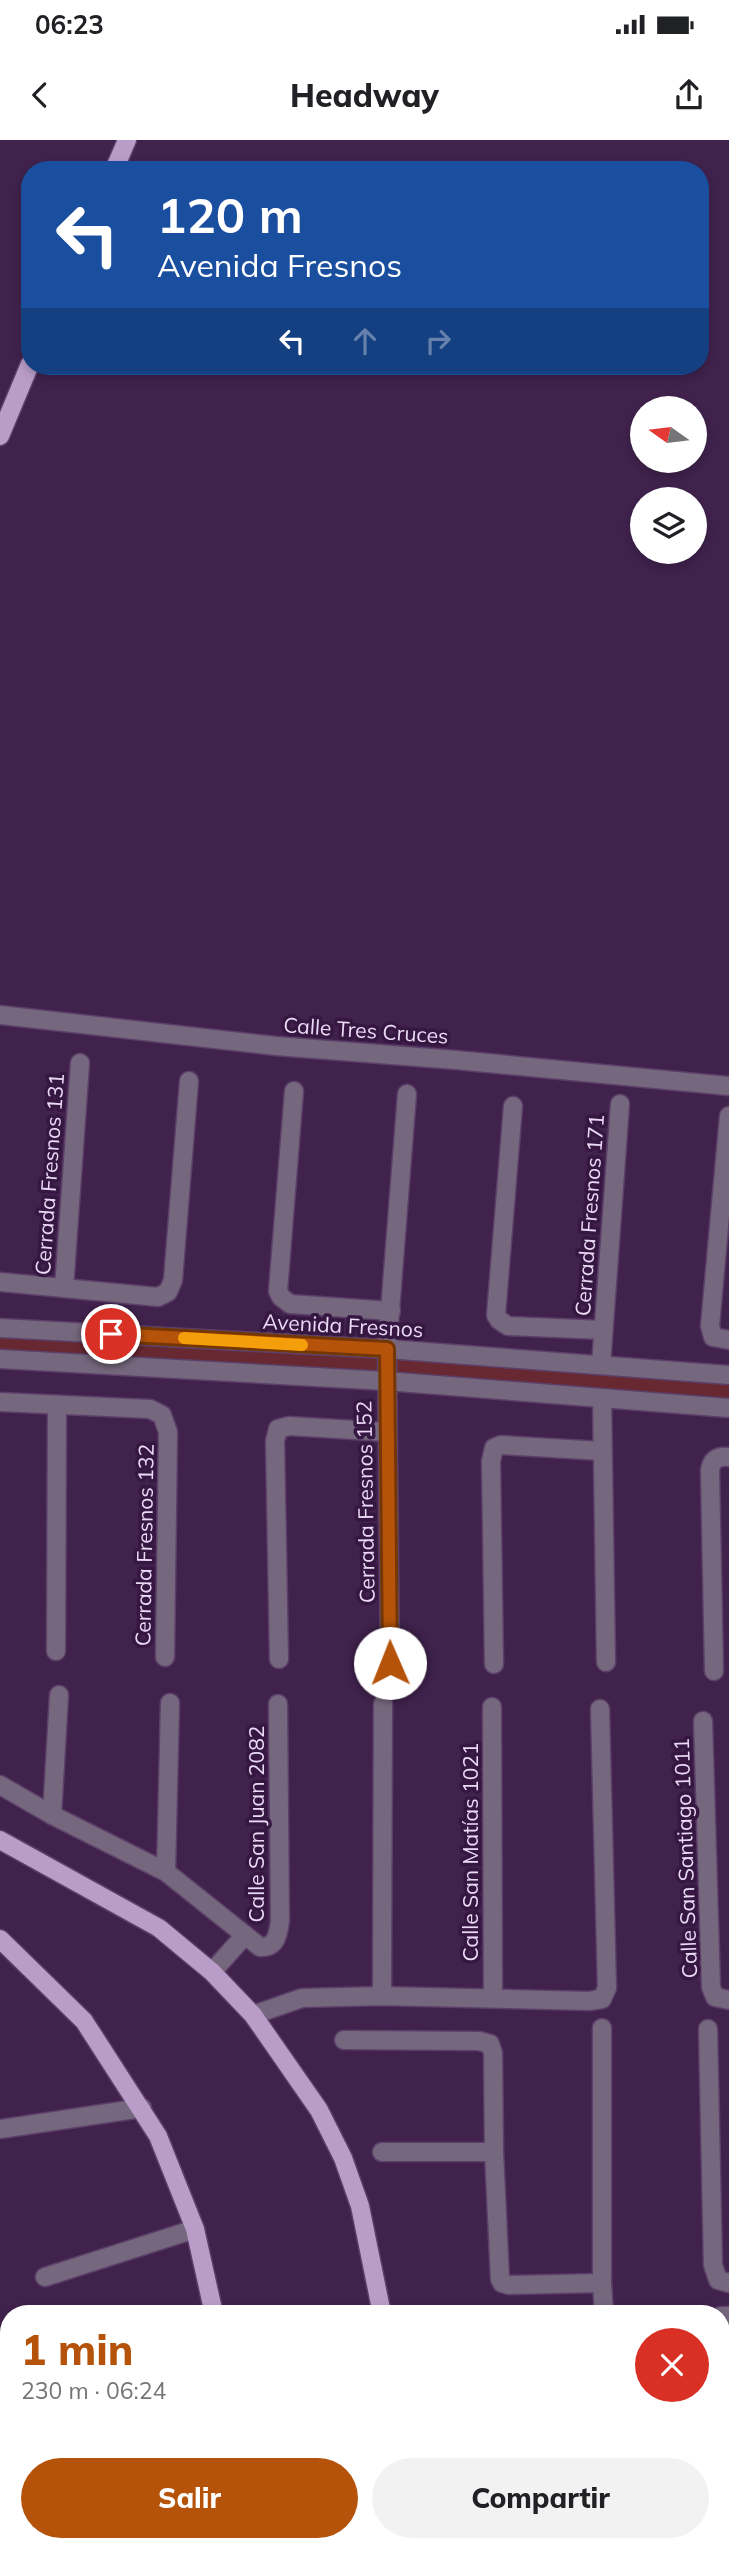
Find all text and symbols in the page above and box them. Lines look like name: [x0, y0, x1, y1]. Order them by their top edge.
text: 06:23: [35, 8, 104, 41]
text: Headway: [290, 75, 439, 115]
icon: back: [21, 76, 59, 114]
icon: share: [670, 76, 708, 114]
text: 120 m: [157, 184, 303, 245]
icon: left: [42, 189, 133, 280]
text: Avenida Fresnos: [157, 245, 402, 285]
icon: left: [273, 322, 311, 360]
icon: ahead: [346, 322, 384, 360]
icon: right: [419, 322, 457, 360]
north arrow: [630, 396, 707, 472]
map controls: [630, 396, 707, 564]
button: layers: [630, 487, 707, 564]
street label: Calle Tres Cruces: [283, 1011, 449, 1049]
street label: Cerrada Fresnos 131: [29, 1072, 69, 1276]
street label: Cerrada Fresnos 171: [569, 1113, 609, 1317]
pin: [81, 1304, 141, 1364]
street label: Avenida Fresnos: [262, 1308, 424, 1342]
icon: arrive: [92, 1315, 130, 1353]
street label: Cerrada Fresnos 152: [350, 1401, 380, 1603]
street label: Cerrada Fresnos 132: [129, 1444, 159, 1646]
position arrow: [353, 1626, 427, 1700]
street label: Calle San Juan 2082: [243, 1726, 269, 1922]
street label: Calle San Santiago 1011: [668, 1737, 702, 1979]
street label: Calle San Matías 1021: [457, 1743, 483, 1961]
text: 1 min: [21, 2323, 134, 2376]
button: close: [635, 2328, 709, 2402]
text: 230 m · 06:24: [21, 2376, 166, 2405]
button: Salir: [21, 2458, 358, 2538]
button: Compartir: [372, 2458, 709, 2538]

